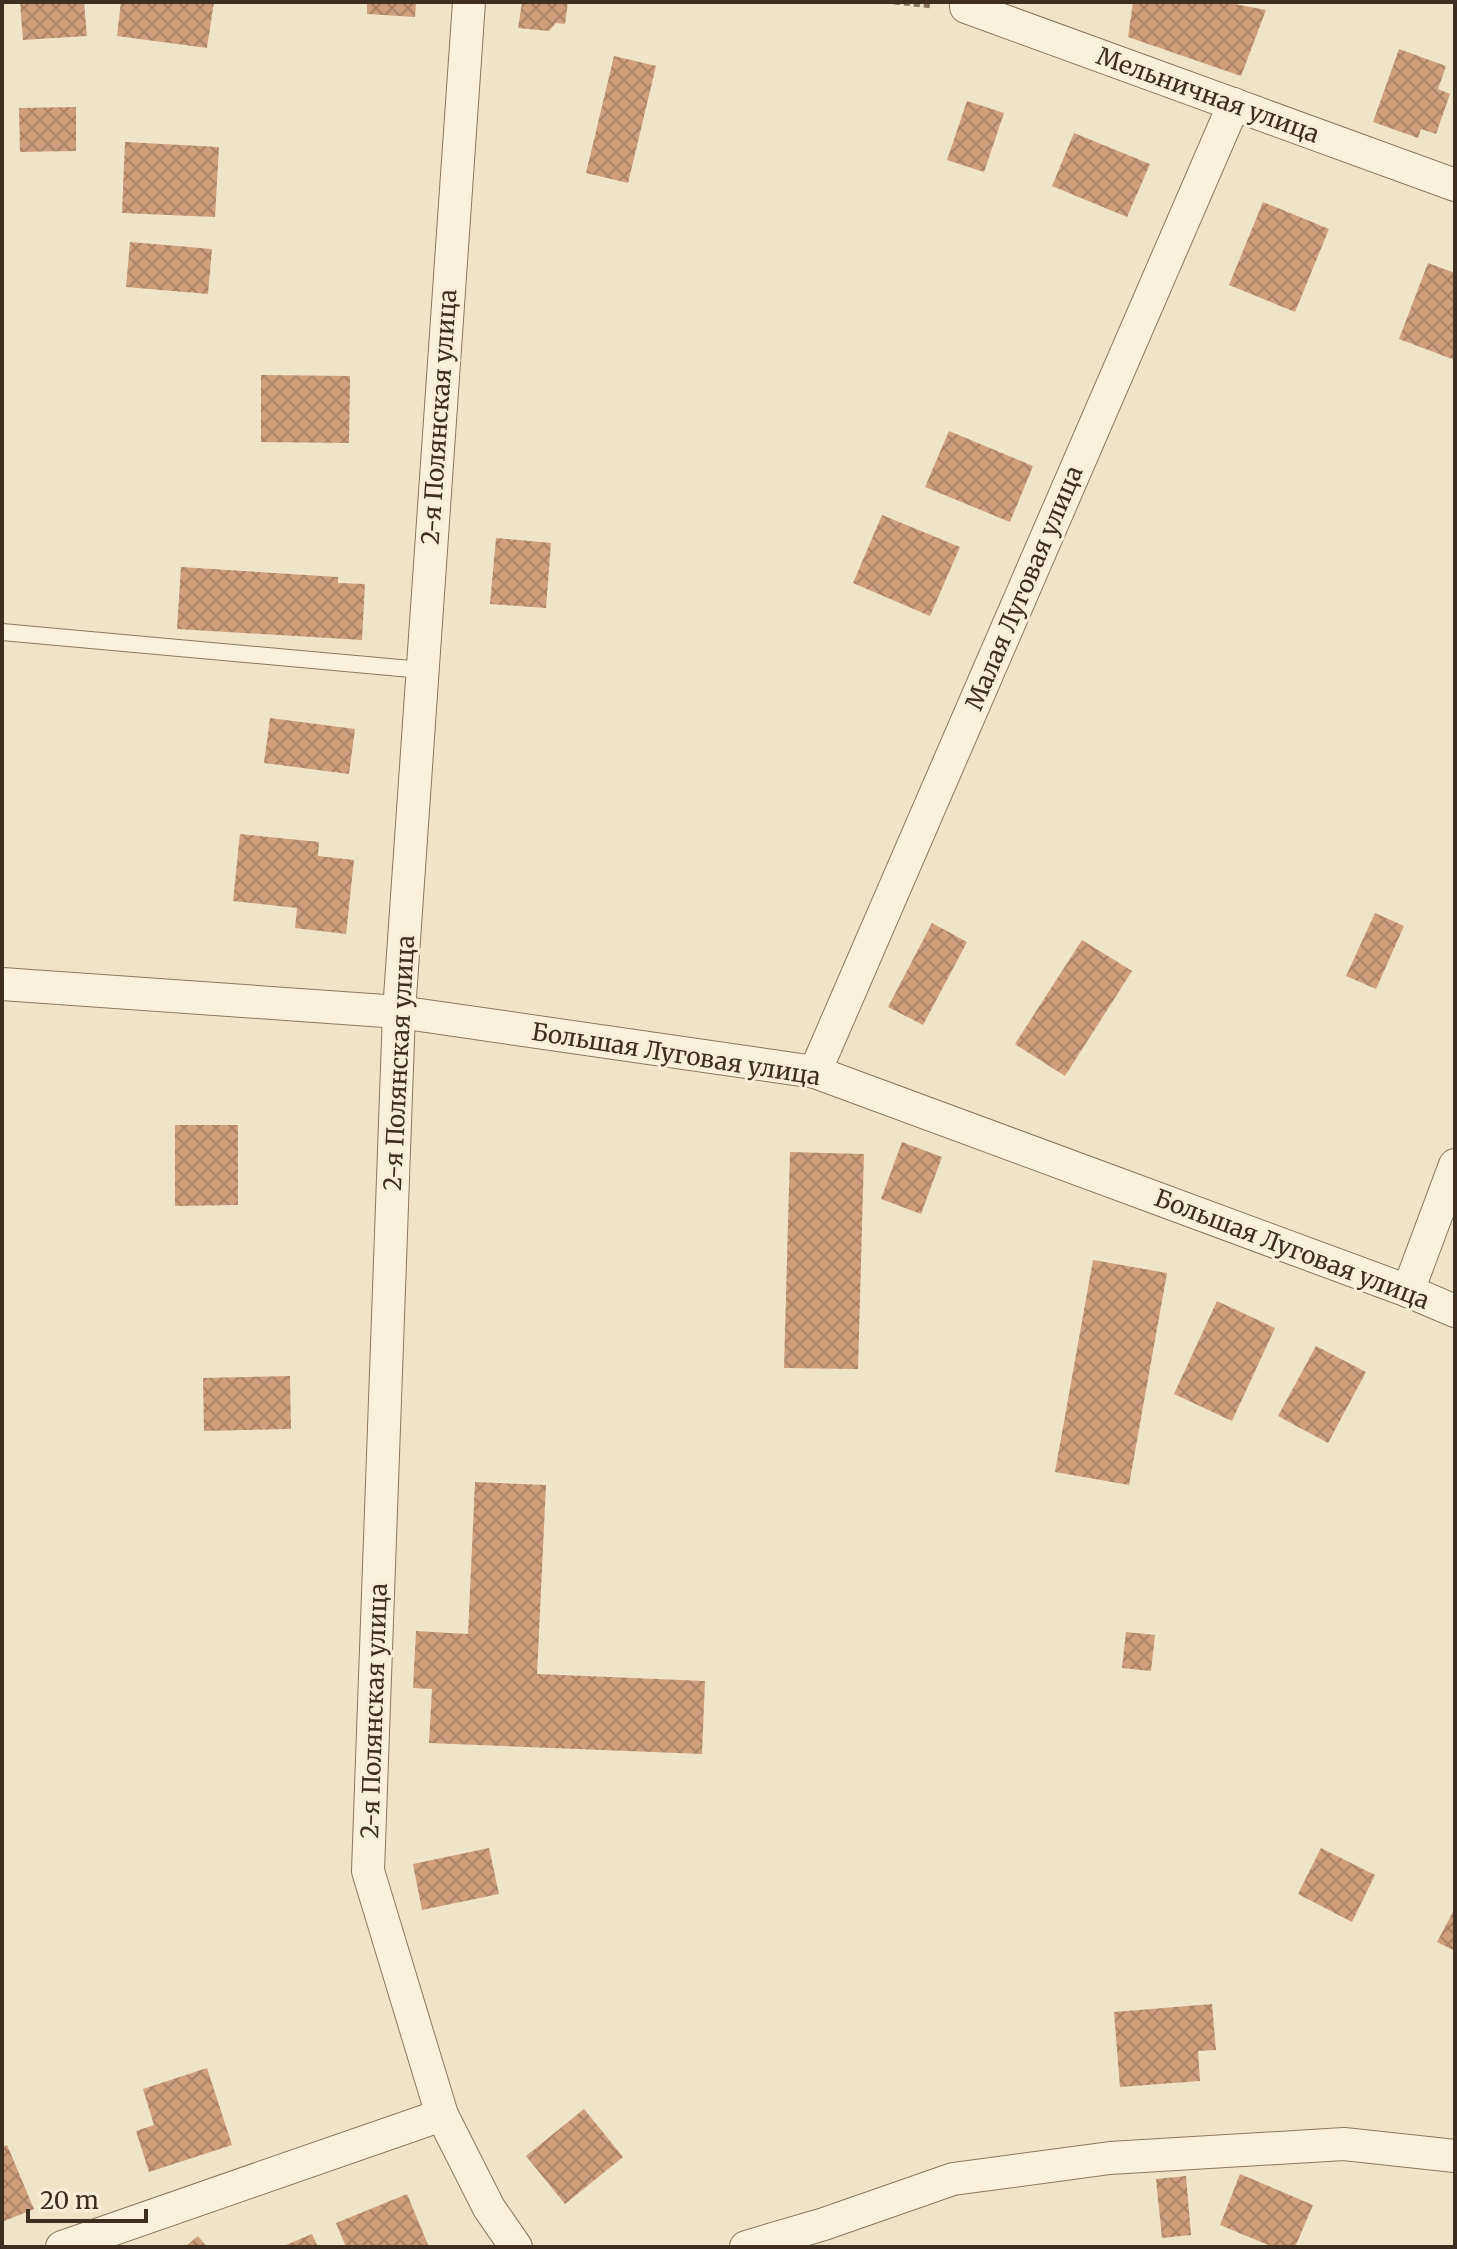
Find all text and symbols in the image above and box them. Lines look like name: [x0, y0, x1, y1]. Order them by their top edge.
street label: Мельничная улица: [1092, 40, 1324, 150]
street label: 2-я Полянская улица: [415, 288, 463, 546]
street label: Малая Луговая улица: [958, 461, 1090, 715]
street label: 2-я Полянская улица: [377, 934, 421, 1192]
street label: Большая Луговая улица: [529, 1016, 823, 1092]
street label: Большая Луговая улица: [1150, 1182, 1434, 1316]
street label: 2-я Полянская улица: [354, 1583, 394, 1839]
scale bar: [28, 2173, 146, 2223]
text: 20 m: [40, 2185, 99, 2216]

